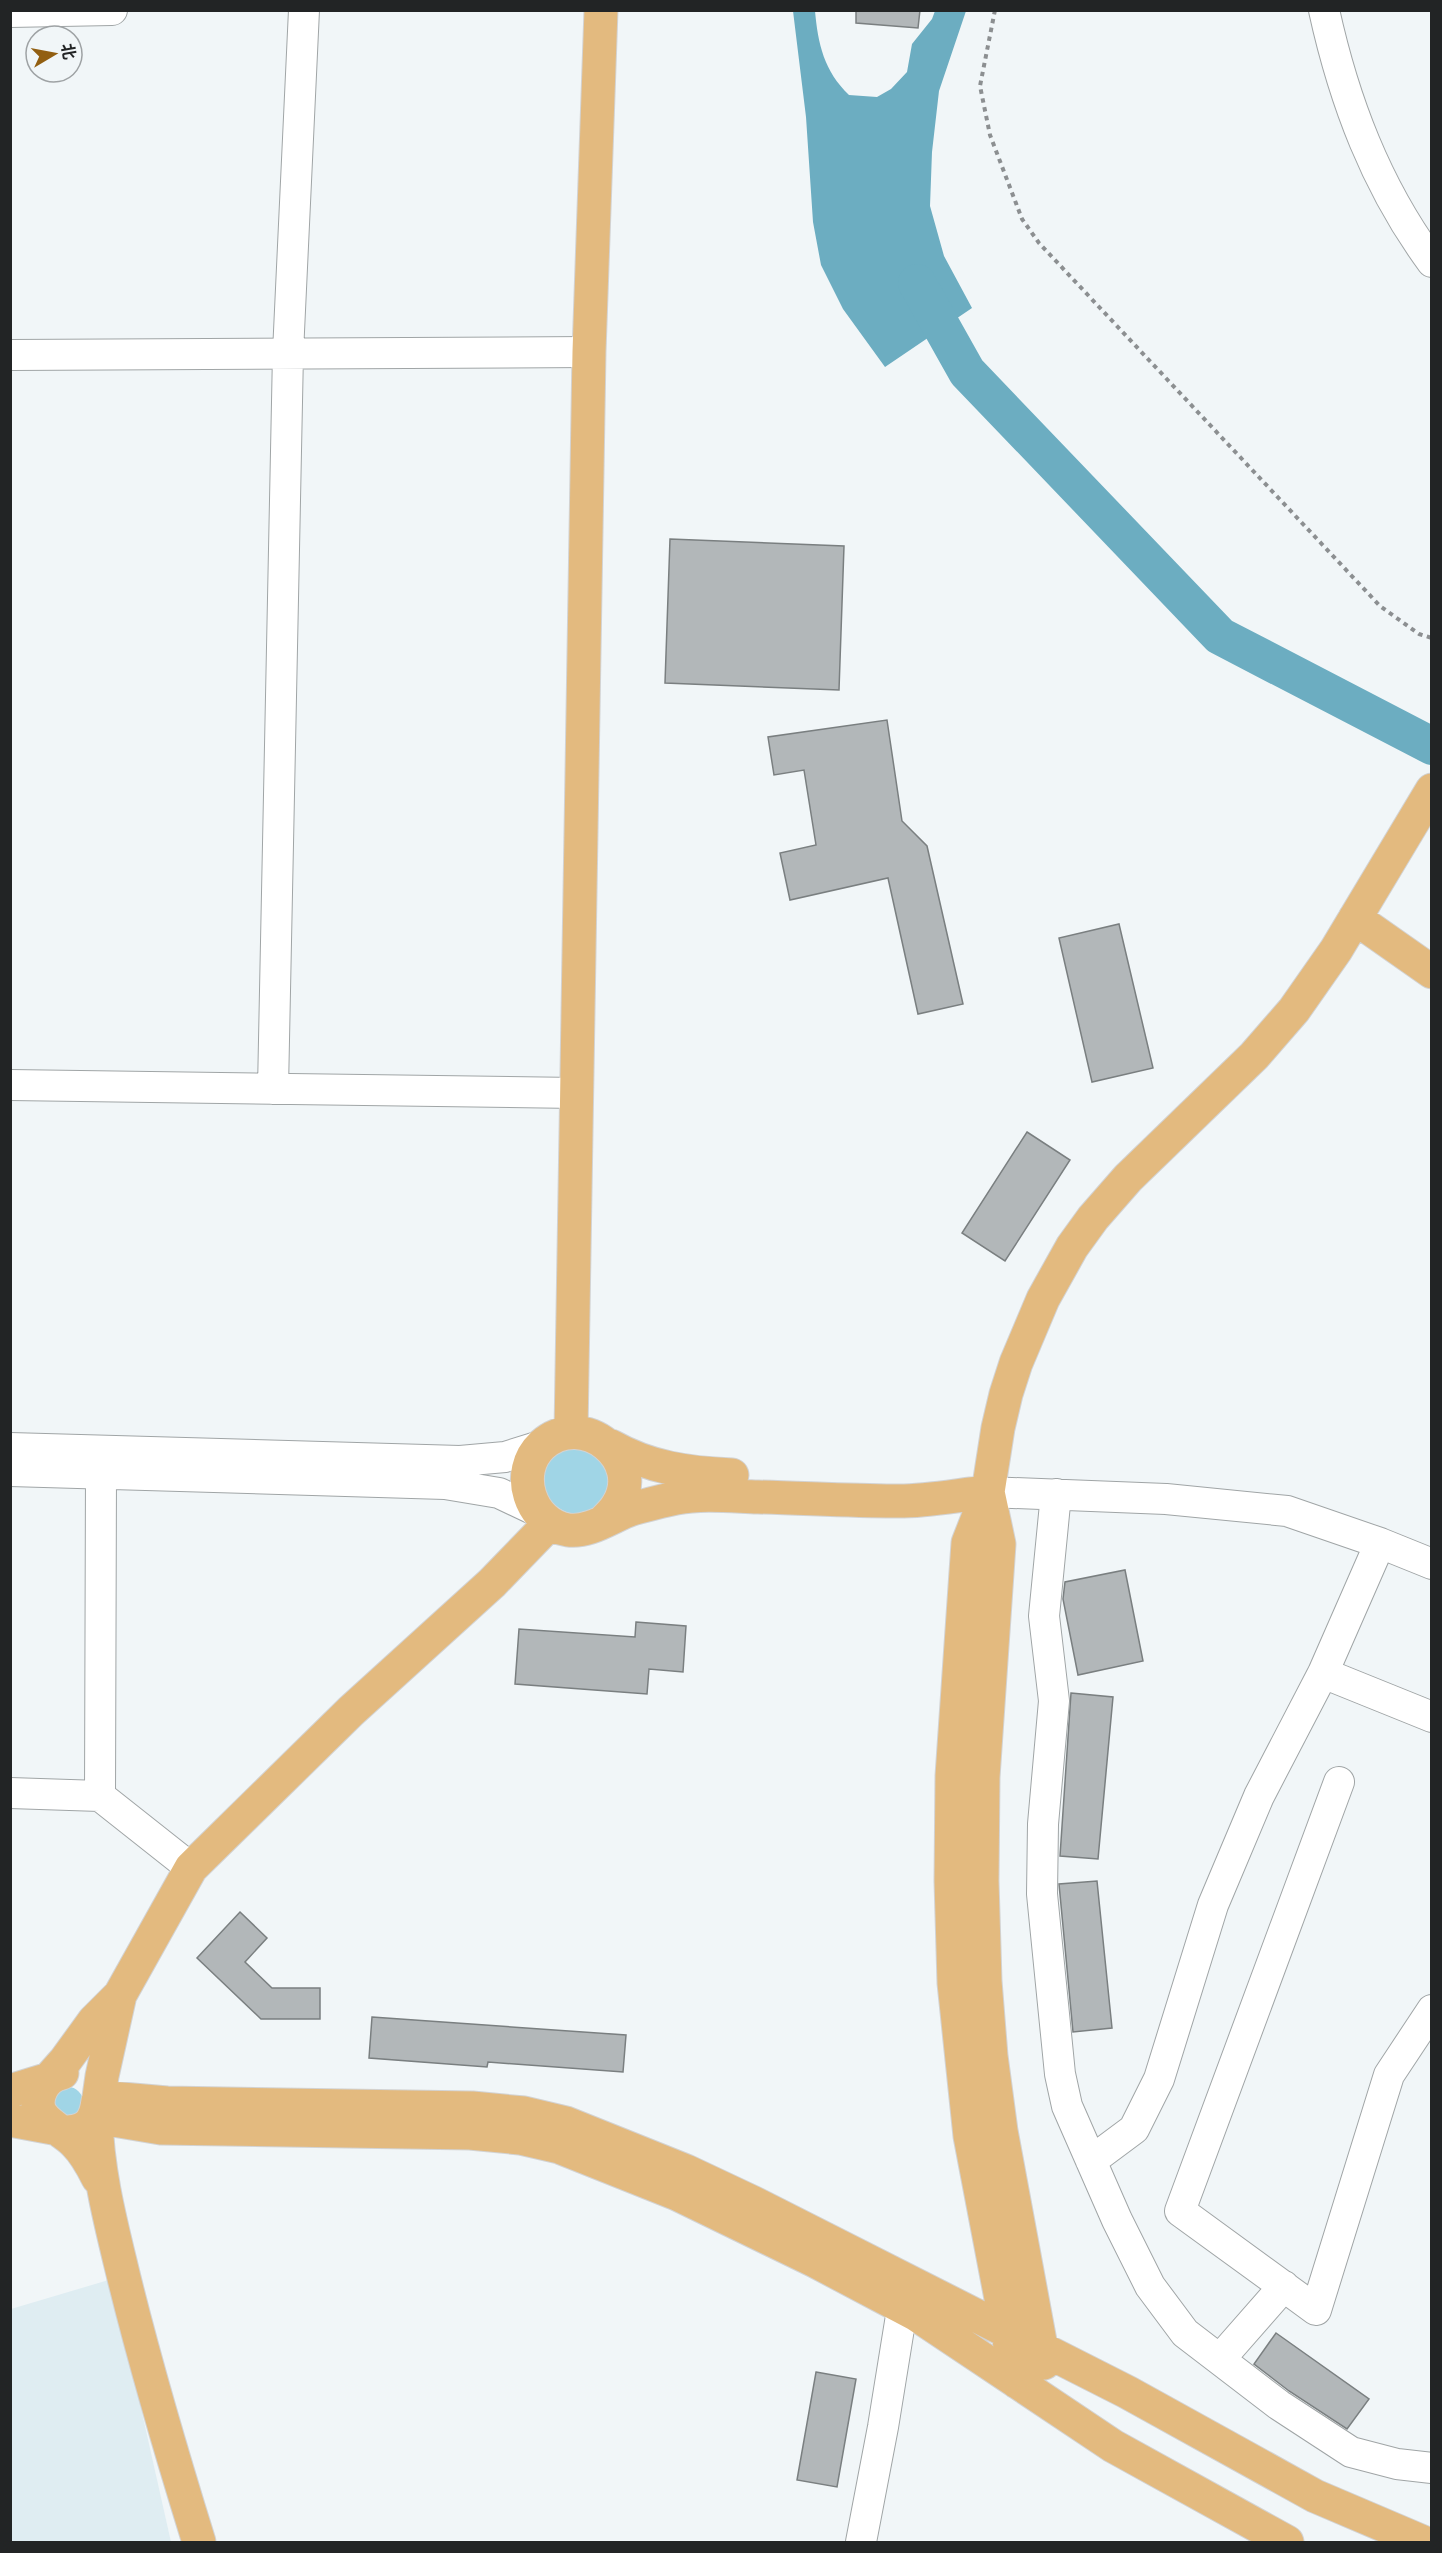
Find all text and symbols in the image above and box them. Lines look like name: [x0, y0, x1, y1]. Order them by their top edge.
north arrow: [24, 24, 84, 84]
text: 北: [59, 42, 80, 61]

